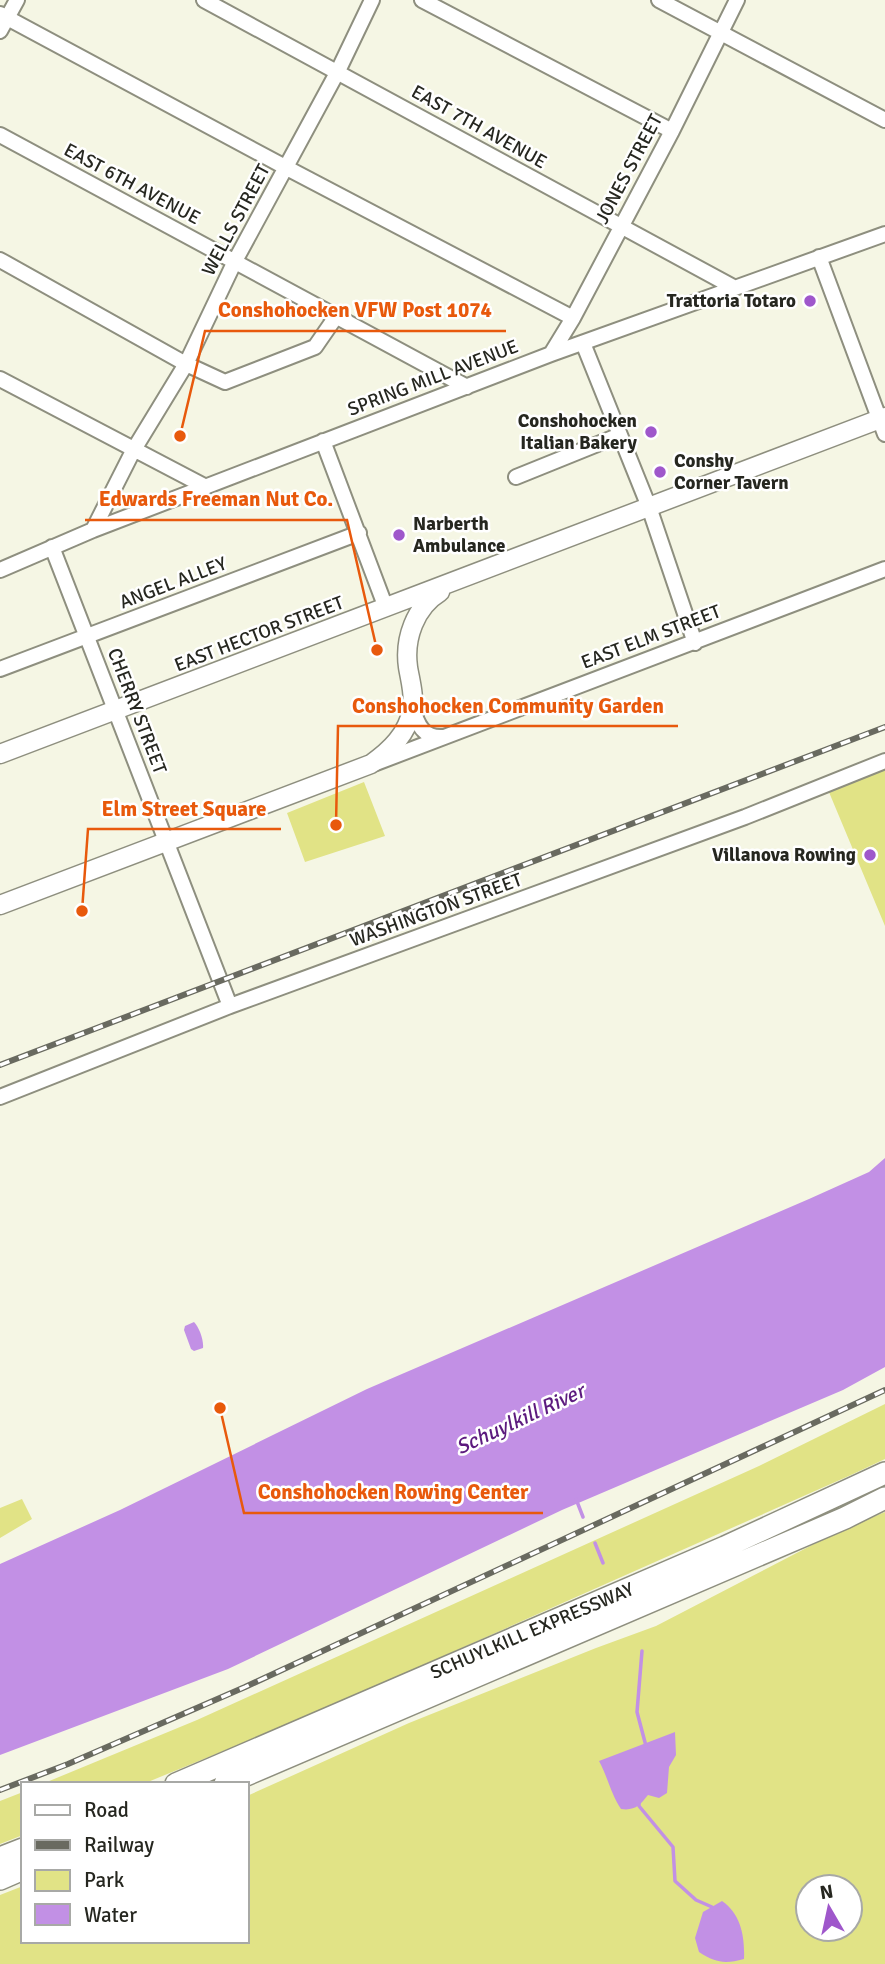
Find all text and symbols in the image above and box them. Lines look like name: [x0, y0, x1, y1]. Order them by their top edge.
street label: EAST 7TH AVENUE: [407, 80, 551, 174]
street label: JONES STREET: [590, 109, 668, 228]
street label: EAST 6TH AVENUE: [60, 138, 204, 230]
street label: WELLS STREET: [197, 160, 276, 280]
callout: Conshohocken VFW Post 1074: [205, 289, 506, 331]
place label: Trattoria Totaro: [667, 289, 796, 313]
marker: Trattoria Totaro: [802, 293, 818, 309]
text: Conshohocken VFW Post 1074: [218, 297, 492, 323]
street label: SPRING MILL AVENUE: [344, 334, 522, 422]
place label: Conshohocken Italian Bakery: [518, 409, 638, 455]
marker: Conshohocken Italian Bakery: [643, 424, 659, 440]
place label: Conshy Corner Tavern: [674, 449, 789, 495]
marker: Conshy Corner Tavern: [652, 464, 668, 480]
callout: Edwards Freeman Nut Co.: [85, 478, 347, 520]
text: Edwards Freeman Nut Co.: [99, 486, 333, 512]
place label: Narberth Ambulance: [413, 512, 506, 558]
marker: Narberth Ambulance: [391, 527, 407, 543]
street label: ANGEL ALLEY: [116, 551, 230, 614]
street label: EAST HECTOR STREET: [171, 590, 348, 677]
street label: EAST ELM STREET: [578, 599, 725, 675]
street label: CHERRY STREET: [102, 645, 172, 778]
callout: Conshohocken Community Garden: [338, 684, 678, 726]
text: Conshohocken Community Garden: [352, 693, 664, 719]
callout: Elm Street Square: [88, 787, 281, 829]
text: Elm Street Square: [102, 796, 266, 822]
place label: Villanova Rowing: [712, 843, 856, 867]
marker: Villanova Rowing: [862, 847, 878, 863]
street label: WASHINGTON STREET: [347, 867, 526, 952]
water label: Schuylkill River: [452, 1376, 591, 1460]
callout: Conshohocken Rowing Center: [244, 1471, 543, 1513]
text: Conshohocken Rowing Center: [258, 1479, 529, 1505]
street label: SCHUYLKILL EXPRESSWAY: [427, 1577, 638, 1685]
legend: [21, 1782, 248, 1943]
text: Road: [84, 1797, 129, 1823]
text: Railway: [84, 1832, 154, 1858]
text: Park: [84, 1867, 125, 1893]
north arrow: [794, 1873, 864, 1943]
text: N: [818, 1879, 835, 1905]
text: Water: [84, 1902, 137, 1928]

